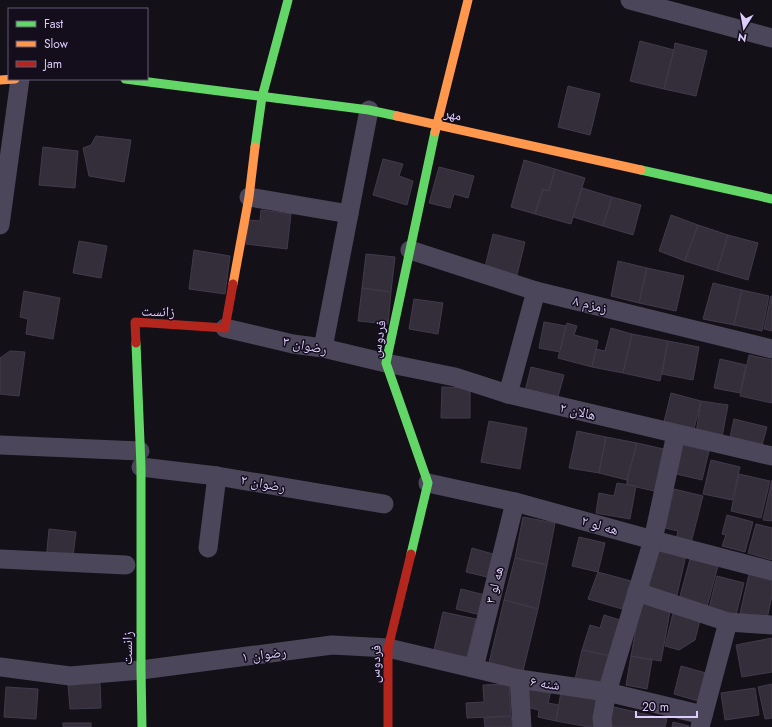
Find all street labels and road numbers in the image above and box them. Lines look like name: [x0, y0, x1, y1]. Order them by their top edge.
street label: مهر: [441, 102, 464, 126]
street label: زمزم ۸: [571, 290, 609, 318]
street label: زانست: [141, 301, 175, 321]
street label: فردوس: [365, 319, 391, 359]
street label: رضوان ۳: [281, 331, 329, 359]
street label: هالان ۲: [558, 397, 598, 425]
street label: رضوان ۲: [239, 469, 287, 497]
street label: هه لو ۲: [579, 510, 621, 540]
street label: هه لو ۳: [480, 564, 508, 606]
street label: زانست: [117, 631, 137, 665]
street label: رضوان ۱: [240, 641, 288, 667]
street label: فردوس: [364, 645, 386, 683]
street label: شنه ۶: [529, 671, 561, 695]

